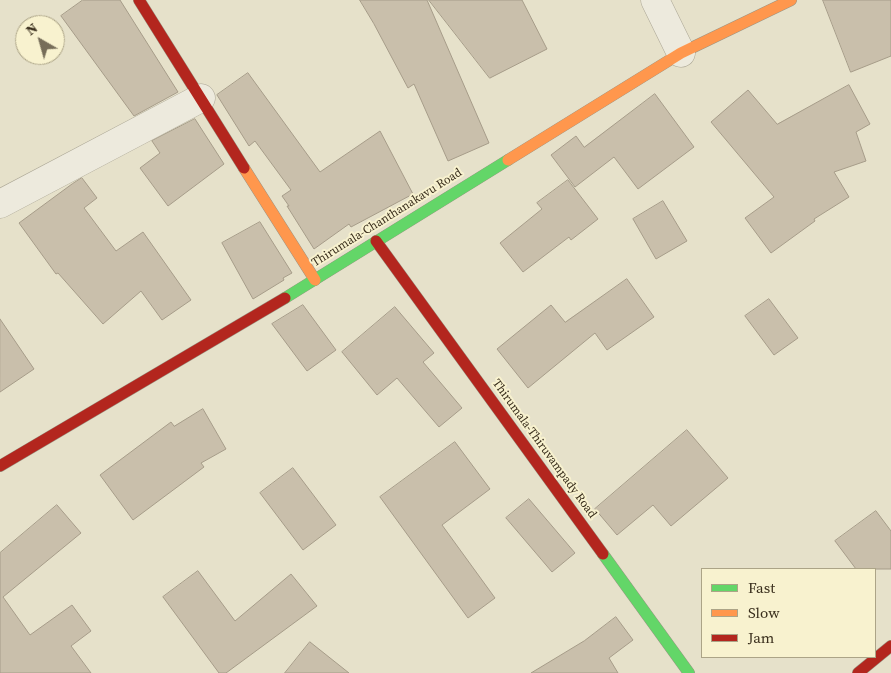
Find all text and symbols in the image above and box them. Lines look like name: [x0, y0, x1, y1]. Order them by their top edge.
north arrow: [15, 15, 65, 65]
text: N: [21, 18, 42, 40]
street label: Thirumala-Chanthanakavu Road: [309, 166, 465, 270]
street label: Thirumala-Thiruvampady Road: [489, 377, 599, 521]
legend: [701, 568, 876, 658]
text: Fast: [748, 577, 775, 598]
text: Slow: [748, 602, 780, 623]
text: Jam: [748, 627, 774, 648]

